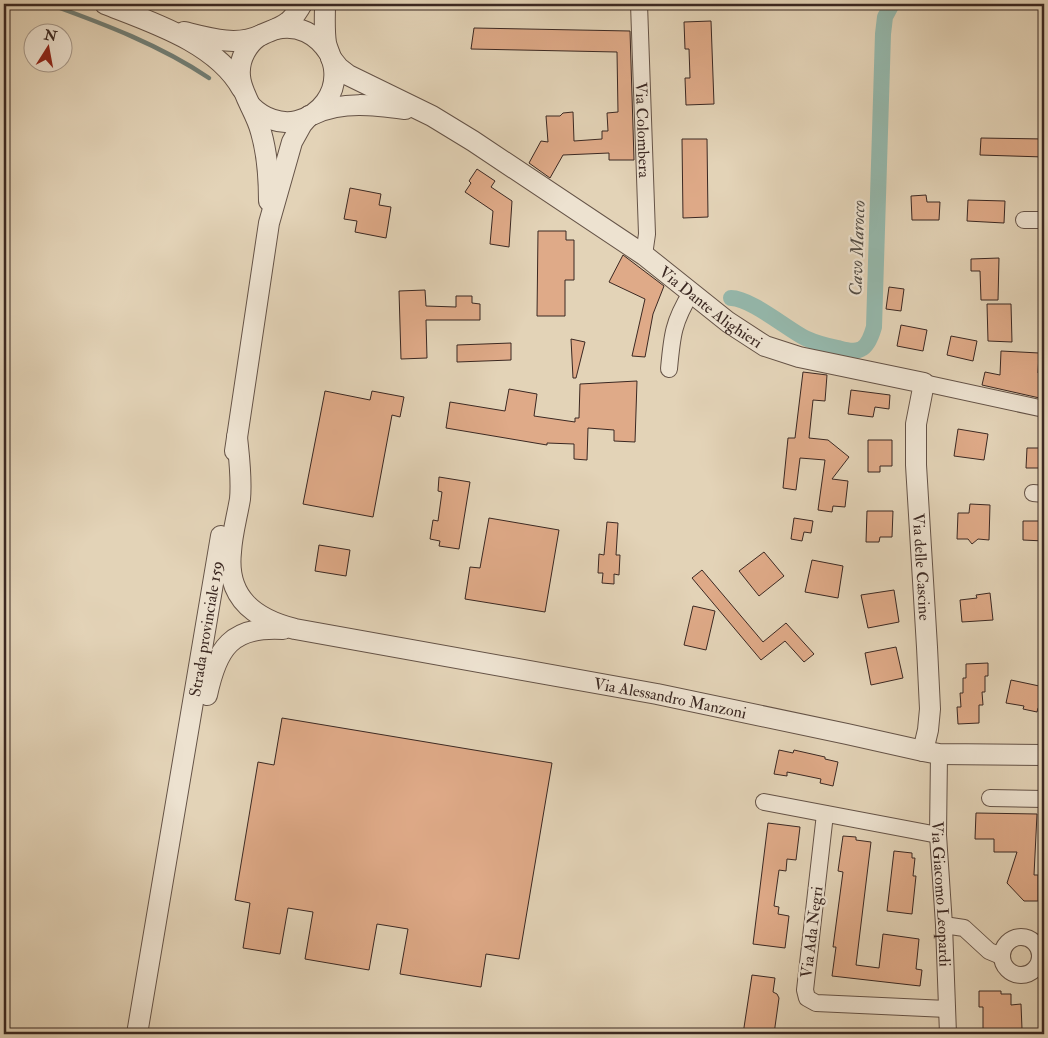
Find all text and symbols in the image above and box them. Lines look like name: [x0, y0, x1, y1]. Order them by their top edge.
north arrow: [22, 22, 72, 72]
text: N: [42, 26, 59, 45]
street label: Via Colombera: [631, 82, 654, 179]
water label: Cavo Marocco: [844, 200, 871, 296]
street label: Via Dante Alighieri: [655, 262, 766, 353]
street label: Via delle Cascine: [908, 513, 934, 622]
street label: Strada provinciale 159: [185, 559, 228, 698]
street label: Via Alessandro Manzoni: [592, 674, 748, 724]
street label: Via Giacomo Leopardi: [927, 821, 955, 967]
street label: Via Ada Negri: [796, 885, 828, 979]

